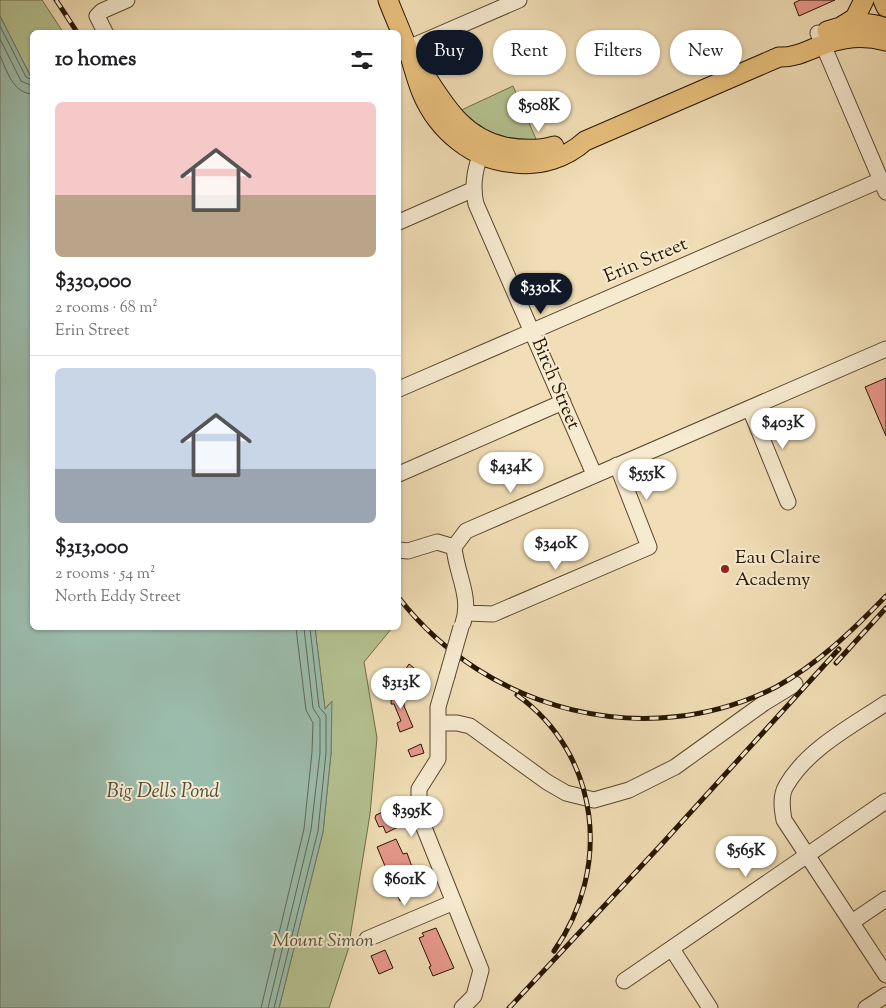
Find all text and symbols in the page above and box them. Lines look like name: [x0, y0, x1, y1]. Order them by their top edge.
chip: Buy: [416, 30, 483, 75]
chip: Rent: [493, 30, 566, 75]
chip: Filters: [576, 30, 660, 75]
chip: New: [670, 30, 742, 75]
text: 10 homes: [55, 45, 136, 75]
icon: filters: [348, 46, 376, 74]
pin: $508K: [504, 90, 574, 133]
text: $508K: [518, 95, 560, 118]
icon: home: [171, 135, 261, 225]
street label: Erin Street: [600, 231, 692, 291]
text: $330,000: [55, 267, 131, 297]
pin: $330K: [506, 272, 576, 315]
text: $330K: [520, 277, 562, 300]
text: 2 rooms · 68 m²: [55, 297, 158, 320]
text: Erin Street: [55, 320, 129, 343]
street label: Birch Street: [524, 334, 587, 434]
icon: home: [171, 400, 261, 490]
pin: $403K: [748, 408, 818, 450]
text: $403K: [762, 412, 804, 435]
pin: $434K: [476, 452, 546, 494]
text: $434K: [490, 456, 532, 479]
pin: $555K: [612, 458, 682, 501]
text: $555K: [629, 463, 665, 486]
pin: $340K: [521, 528, 591, 571]
text: $313,000: [55, 533, 128, 563]
text: $340K: [535, 533, 577, 556]
place label: Eau Claire Academy: [735, 545, 821, 594]
text: 2 rooms · 54 m²: [55, 563, 155, 586]
marker: Eau Claire Academy: [719, 563, 731, 575]
text: North Eddy Street: [55, 586, 181, 609]
pin: $313K: [366, 668, 436, 710]
text: $313K: [382, 672, 420, 695]
water label: Big Dells Pond: [107, 778, 220, 807]
pin: $395K: [377, 796, 447, 838]
text: $395K: [392, 800, 432, 823]
pin: $565K: [711, 836, 781, 878]
text: $565K: [726, 840, 766, 863]
pin: $601K: [370, 864, 440, 907]
text: $601K: [384, 869, 426, 892]
park label: Mount Simon: [272, 928, 374, 955]

